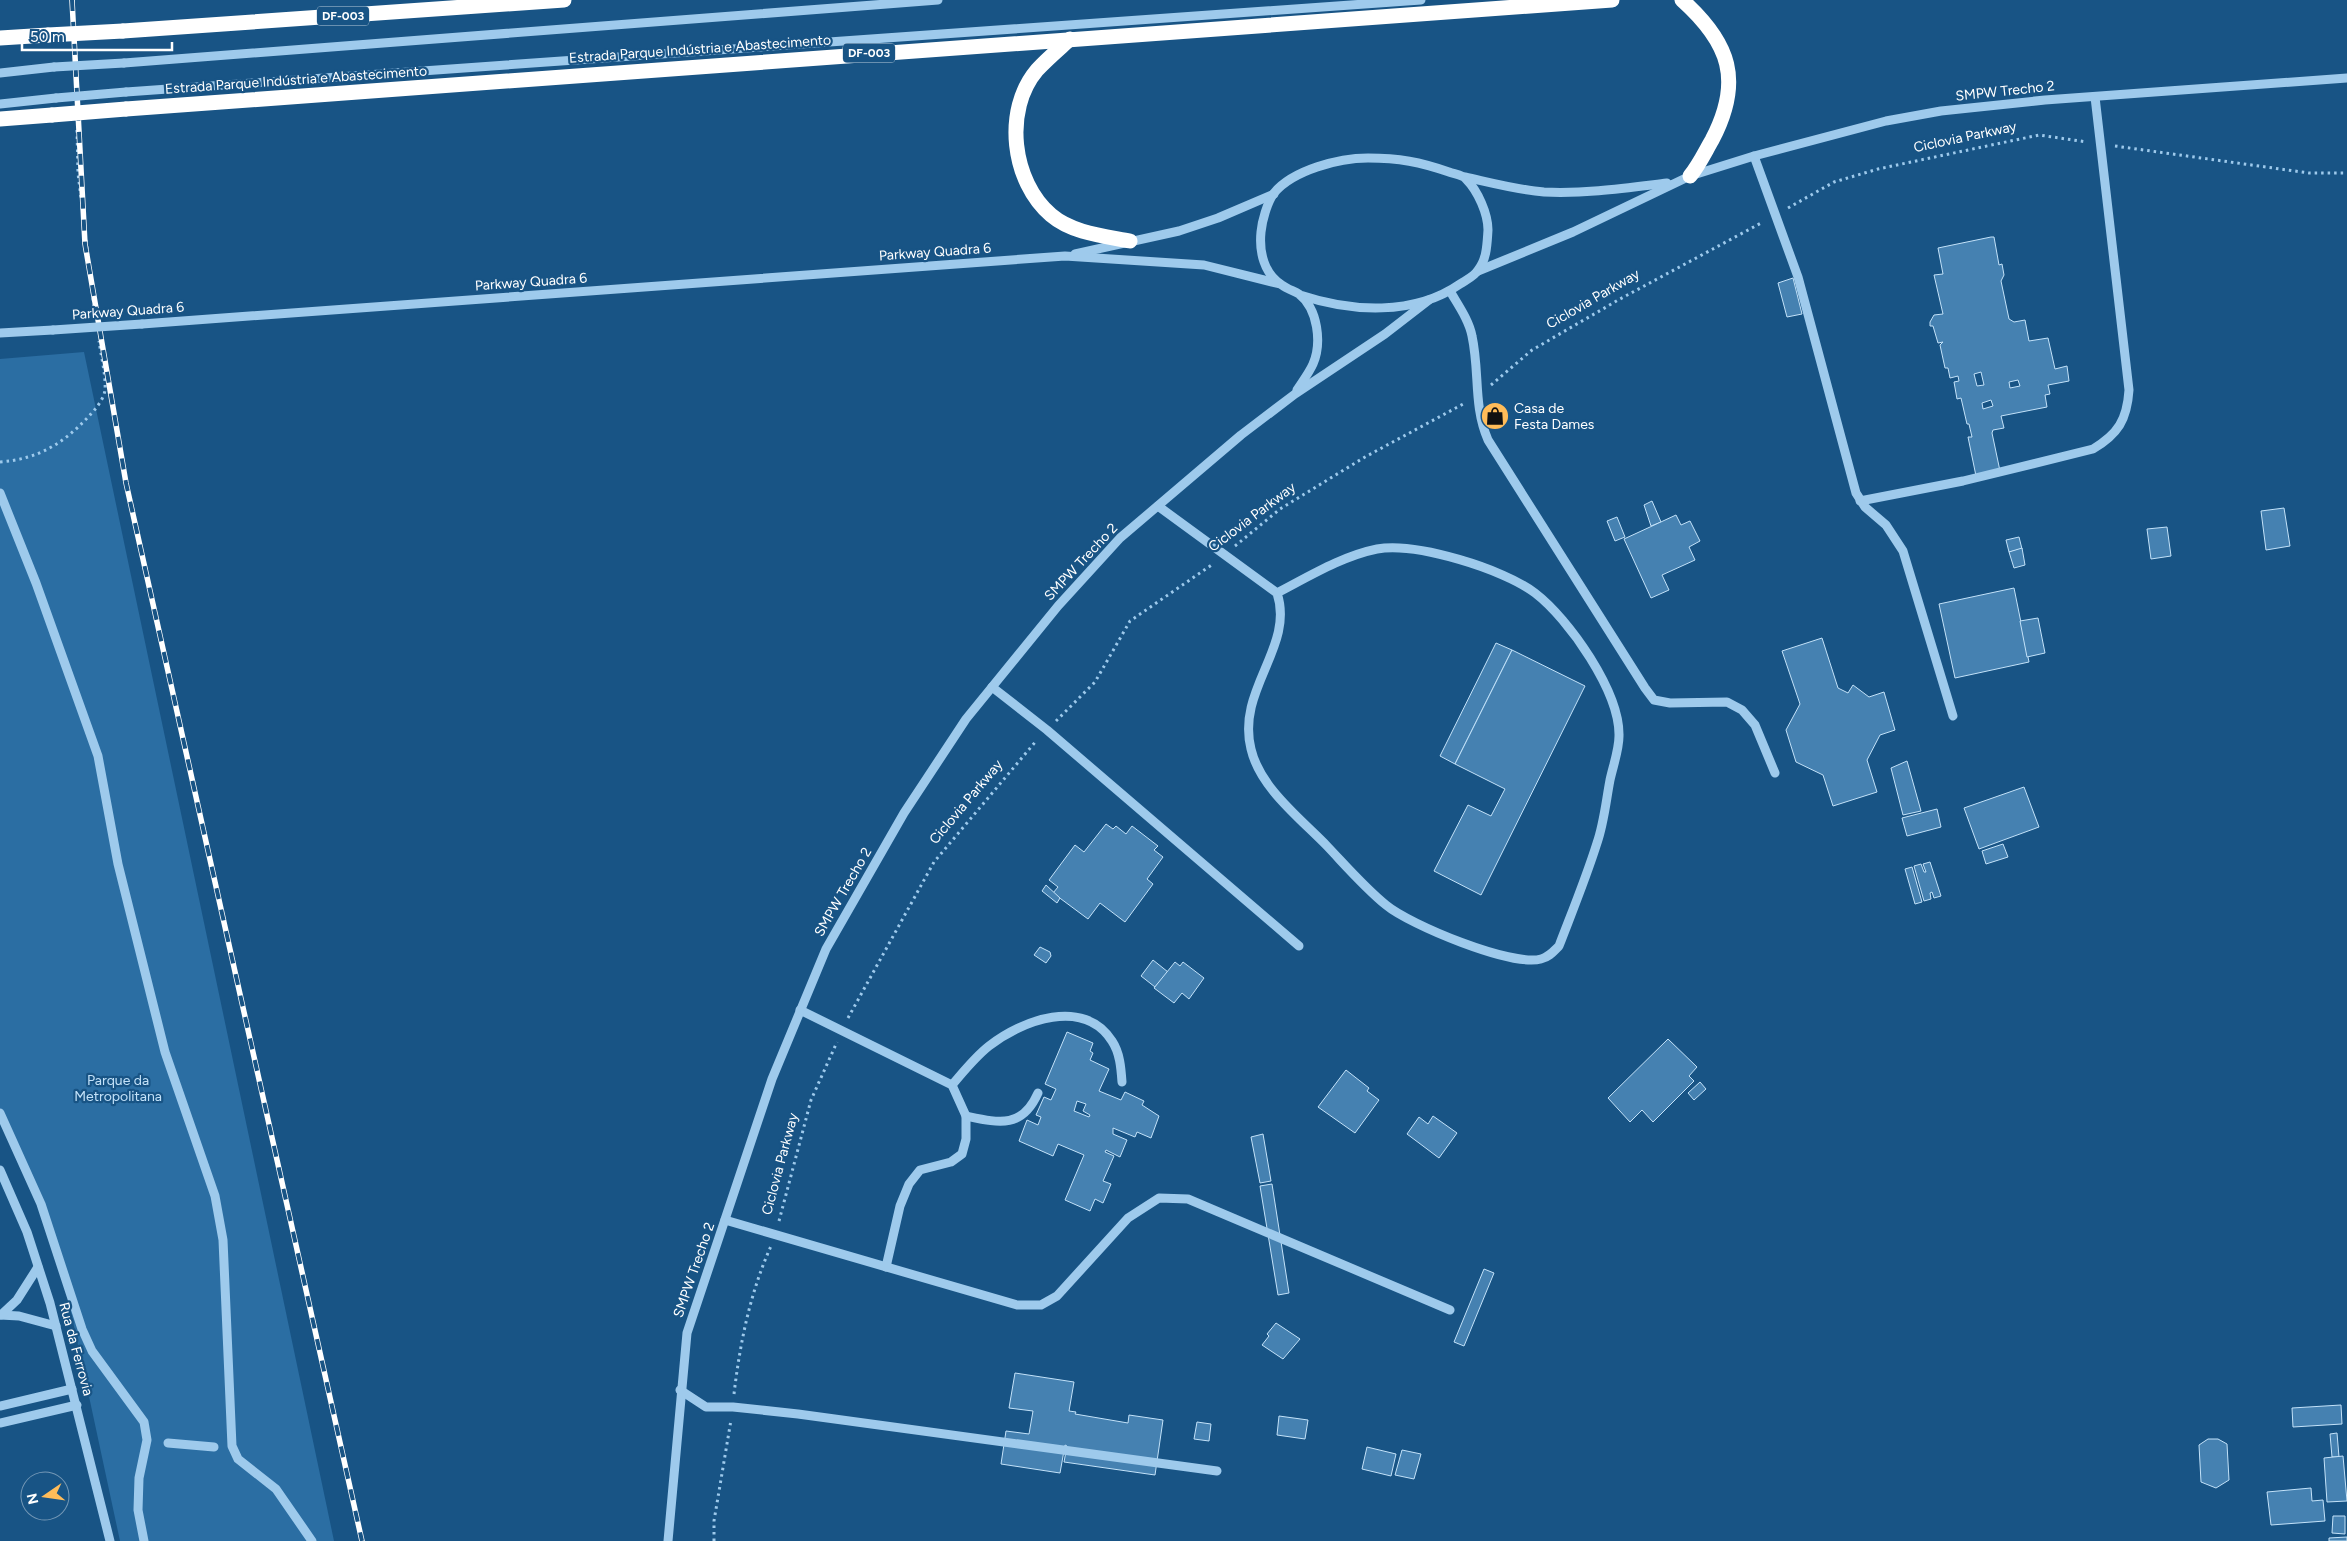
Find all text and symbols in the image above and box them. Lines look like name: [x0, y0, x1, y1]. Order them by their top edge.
road number: DF-003: [317, 7, 369, 26]
scale bar: [22, 20, 172, 52]
text: 50 m: [30, 28, 65, 46]
street label: Estrada Parque Indústria e Abastecimento: [568, 31, 832, 67]
road number: DF-003: [843, 44, 895, 62]
street label: Estrada Parque Indústria e Abastecimento: [164, 62, 428, 98]
street label: SMPW Trecho 2: [1955, 77, 2055, 105]
street label: Ciclovia Parkway: [1912, 118, 2019, 156]
street label: Parkway Quadra 6: [878, 240, 992, 264]
street label: Ciclovia Parkway: [1543, 265, 1643, 333]
street label: Parkway Quadra 6: [474, 270, 588, 294]
street label: Parkway Quadra 6: [71, 299, 185, 323]
place label: Casa de Festa Dames: [1514, 400, 1594, 433]
shop icon: Casa de Festa Dames: [1480, 401, 1510, 431]
street label: Ciclovia Parkway: [1205, 478, 1300, 555]
street label: SMPW Trecho 2: [1041, 520, 1121, 604]
street label: Ciclovia Parkway: [926, 756, 1007, 848]
street label: SMPW Trecho 2: [811, 845, 875, 939]
park label: Parque da Metropolitana: [74, 1072, 162, 1105]
street label: Ciclovia Parkway: [758, 1111, 802, 1217]
street label: SMPW Trecho 2: [670, 1220, 718, 1320]
street label: Rua da Ferrovia: [55, 1300, 97, 1398]
north arrow: [20, 1471, 70, 1521]
text: N: [23, 1492, 42, 1506]

